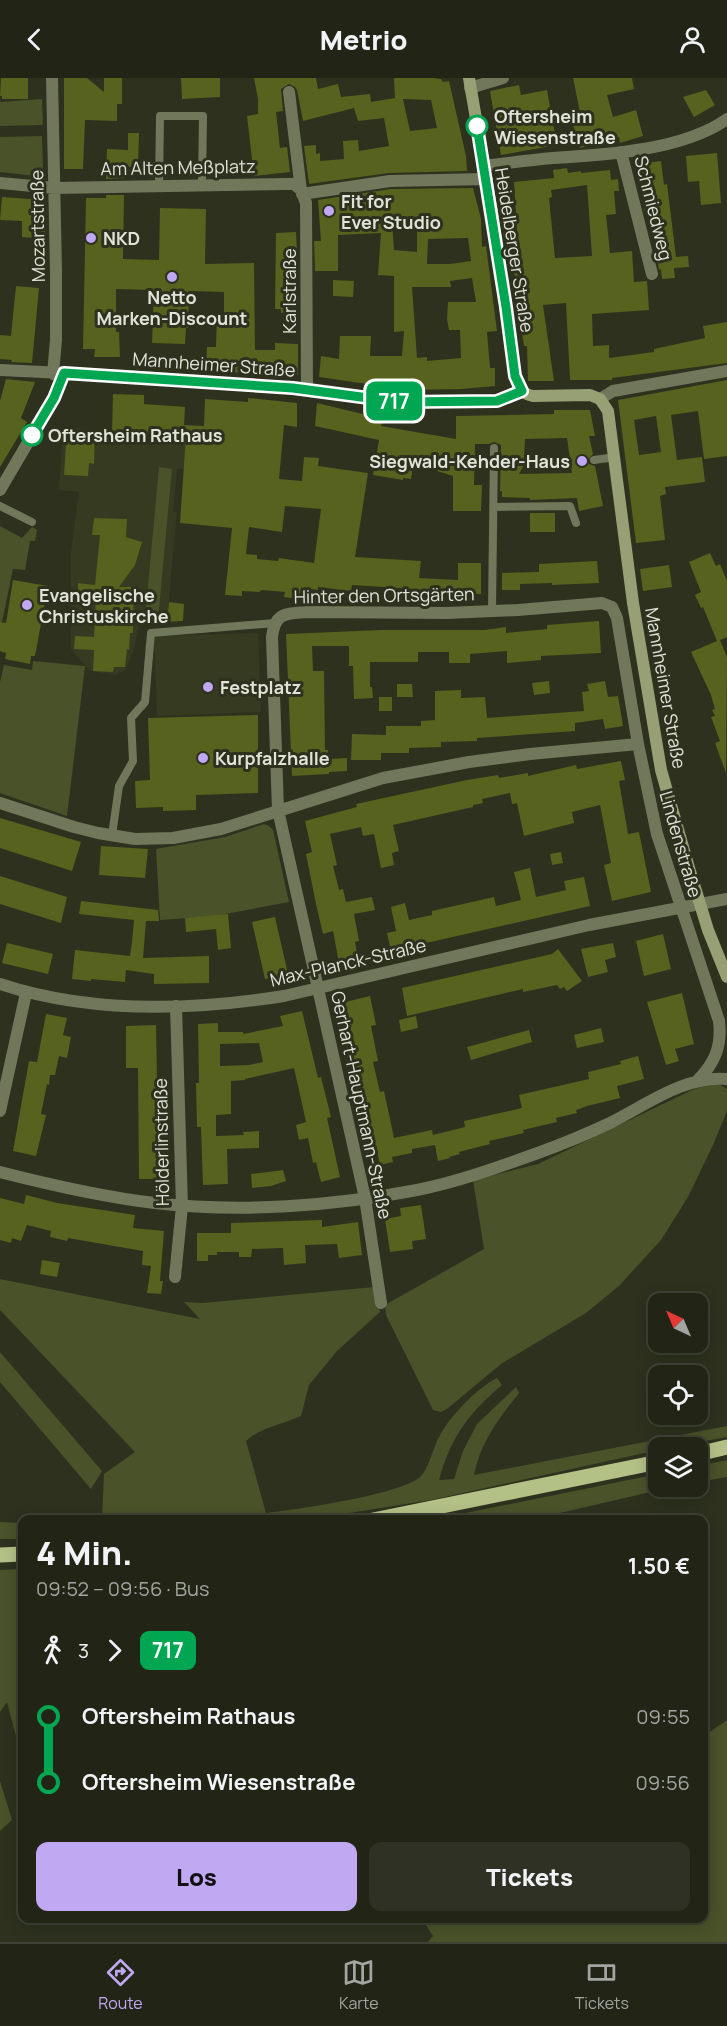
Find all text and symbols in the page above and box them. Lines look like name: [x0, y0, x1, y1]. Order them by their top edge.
text: Metrio: [320, 21, 407, 58]
icon: back: [18, 23, 51, 56]
icon: person: [676, 23, 709, 56]
place label: Oftersheim Wiesenstraße: [494, 104, 616, 149]
marker: Oftersheim Wiesenstraße: [466, 115, 488, 137]
street label: Schmiedweg: [629, 153, 679, 263]
street label: Am Alten Meßplatz: [100, 154, 256, 180]
street label: Heidelberger Straße: [490, 166, 540, 334]
street label: Mozartstraße: [24, 170, 50, 282]
place label: Fit for Ever Studio: [341, 189, 441, 234]
marker: Fit for Ever Studio: [322, 204, 336, 218]
place label: NKD: [103, 226, 140, 250]
marker: NKD: [84, 231, 98, 245]
street label: Karlstraße: [277, 248, 301, 334]
marker: Netto Marken-Discount: [165, 270, 179, 284]
place label: Netto Marken-Discount: [97, 285, 247, 330]
street label: Mannheimer Straße: [132, 346, 296, 382]
line badge: 717: [360, 382, 428, 420]
text: 717: [378, 387, 410, 415]
place label: Oftersheim Rathaus: [48, 423, 223, 447]
marker: Oftersheim Rathaus: [21, 424, 43, 446]
place label: Siegwald-Kehder-Haus: [369, 449, 570, 473]
marker: Siegwald-Kehder-Haus: [575, 454, 589, 468]
street label: Hinter den Ortsgärten: [293, 581, 475, 609]
place label: Evangelische Christuskirche: [39, 583, 169, 628]
marker: Evangelische Christuskirche: [20, 598, 34, 612]
street label: Mannheimer Straße: [640, 605, 692, 771]
place label: Festplatz: [220, 675, 301, 699]
marker: Festplatz: [201, 680, 215, 694]
place label: Kurpfalzhalle: [215, 746, 330, 770]
marker: Kurpfalzhalle: [196, 751, 210, 765]
street label: Lindenstraße: [654, 788, 708, 900]
street label: Max-Planck-Straße: [268, 932, 428, 992]
street label: Gerhart-Hauptmann-Straße: [326, 989, 398, 1221]
street label: Hölderlinstraße: [148, 1078, 174, 1206]
north arrow: [648, 1293, 708, 1353]
map controls: [648, 1293, 708, 1497]
button: locate: [648, 1365, 708, 1425]
button: layers: [648, 1437, 708, 1497]
text: 4 Min.: [36, 1530, 133, 1575]
text: 1.50 €: [628, 1551, 690, 1581]
text: 09:52 – 09:56 · Bus: [36, 1575, 210, 1602]
icon: walk: [36, 1634, 69, 1667]
icon: forward: [98, 1634, 131, 1667]
text: 717: [152, 1636, 184, 1664]
text: 3: [78, 1637, 89, 1664]
text: Oftersheim Rathaus: [82, 1701, 295, 1731]
text: 09:55: [636, 1703, 690, 1730]
text: Oftersheim Wiesenstraße: [82, 1767, 355, 1797]
text: 09:56: [635, 1769, 690, 1796]
button: Los: [36, 1842, 357, 1911]
button: Tickets: [369, 1842, 690, 1911]
tab: Route: [98, 1956, 143, 2014]
tab: Karte: [339, 1956, 378, 2014]
tab: Tickets: [575, 1956, 629, 2014]

